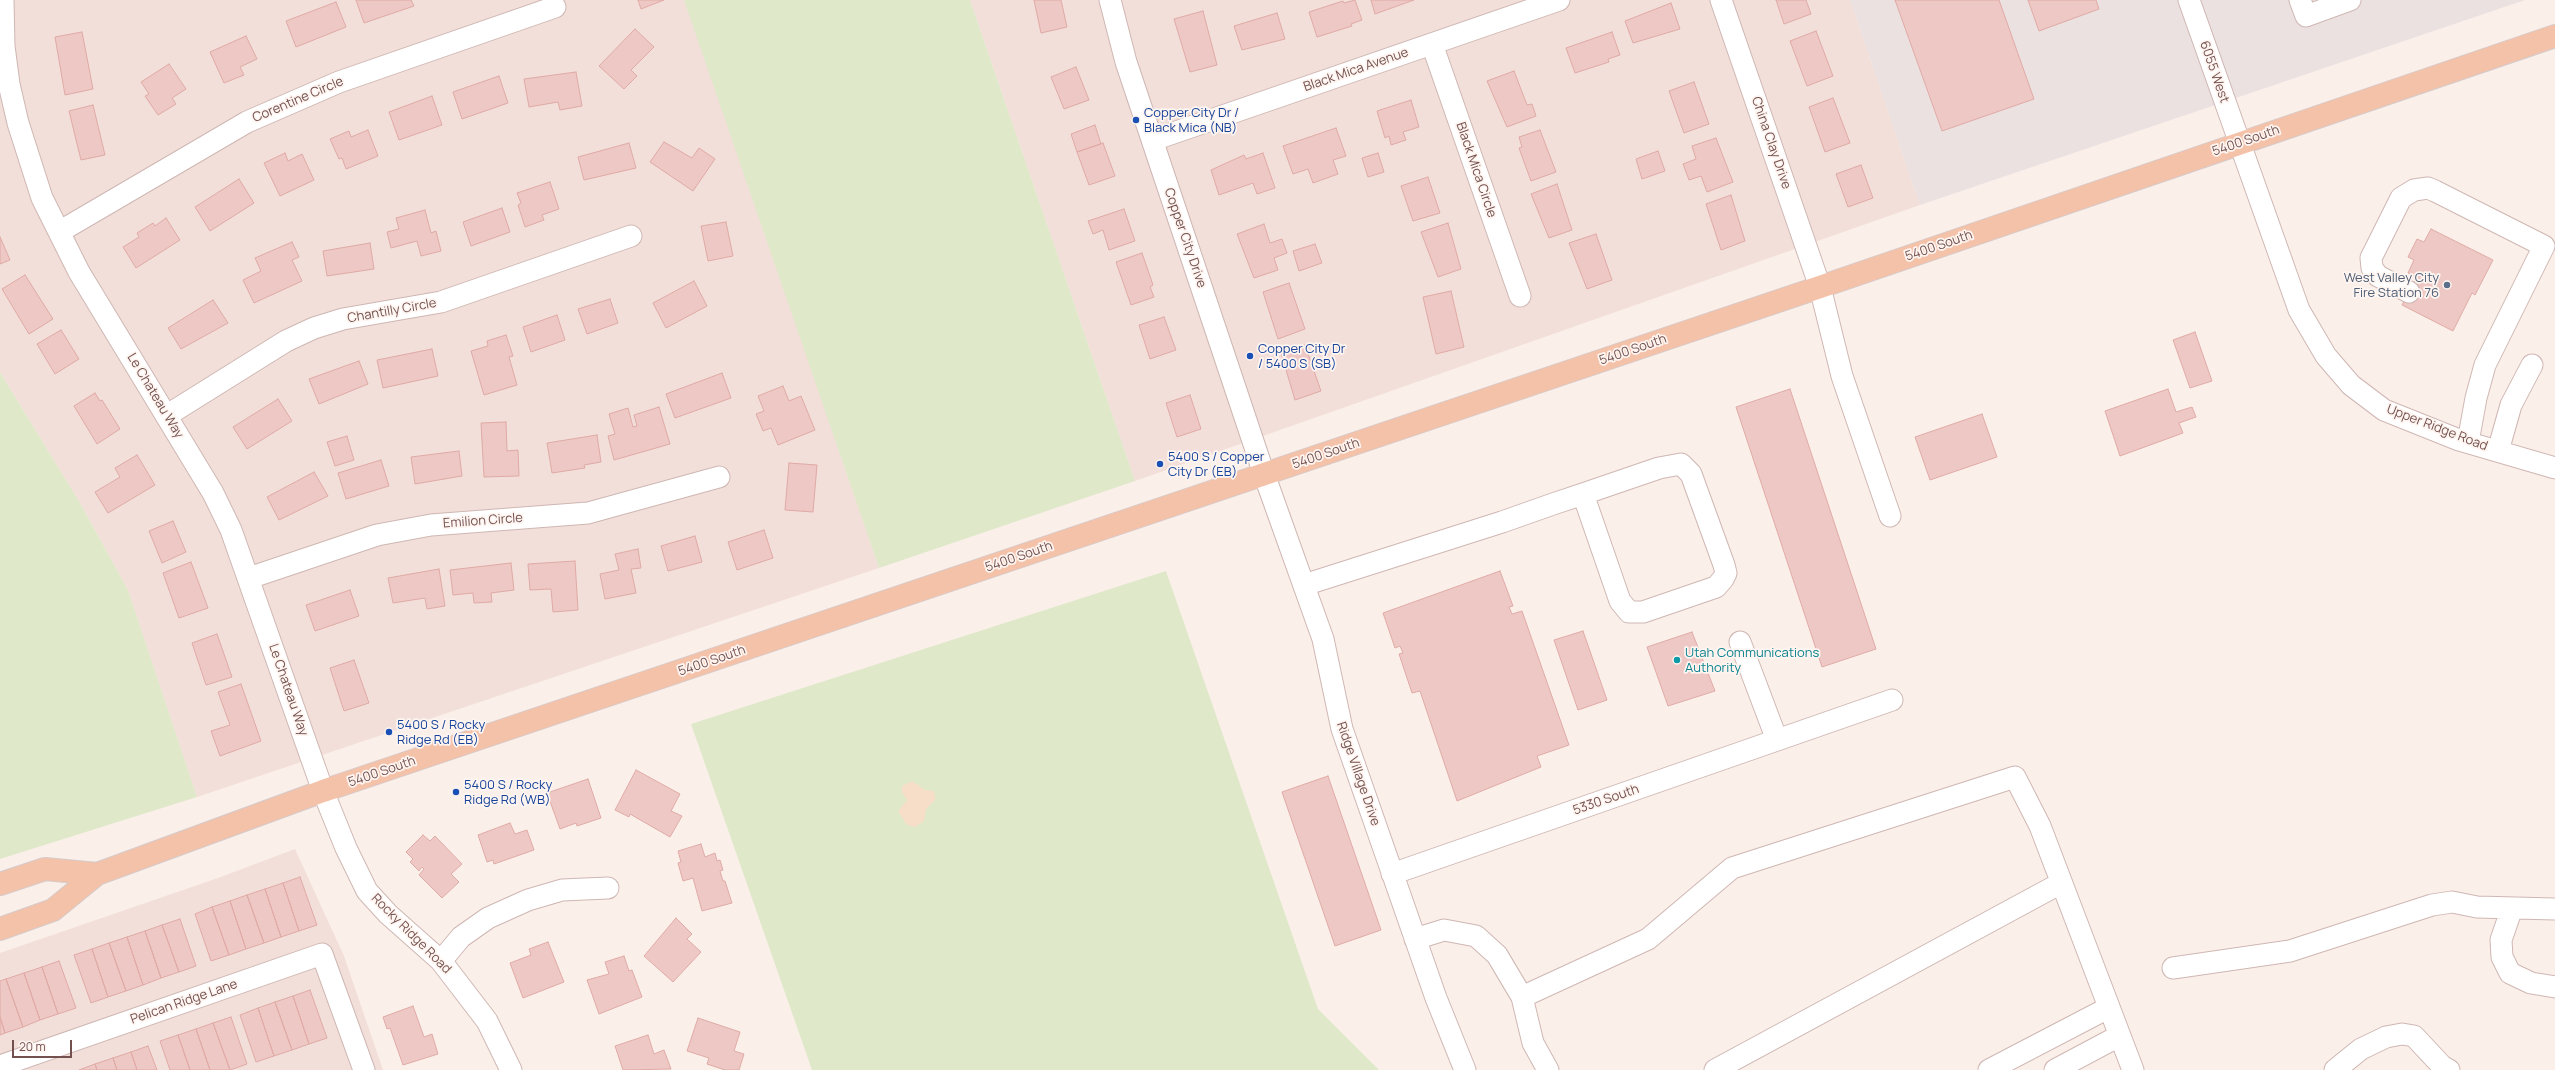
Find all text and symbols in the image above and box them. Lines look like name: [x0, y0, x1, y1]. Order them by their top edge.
street label: 6055 West: [2196, 39, 2232, 105]
street label: Black Mica Avenue: [1301, 45, 1411, 95]
street label: Corentine Circle: [250, 74, 346, 126]
street label: China Clay Drive: [1748, 95, 1794, 191]
place label: Copper City Dr / Black Mica (NB): [1144, 105, 1239, 136]
marker: Copper City Dr / Black Mica (NB): [1131, 115, 1141, 125]
street label: Black Mica Circle: [1452, 120, 1500, 220]
street label: 5400 South: [2210, 122, 2282, 160]
street label: Copper City Drive: [1161, 186, 1209, 290]
street label: 5400 South: [1903, 227, 1975, 265]
place label: West Valley City Fire Station 76: [2344, 270, 2439, 301]
marker: West Valley City Fire Station 76: [2442, 280, 2452, 290]
street label: Chantilly Circle: [346, 295, 438, 327]
street label: 5400 South: [1597, 331, 1669, 369]
place label: Copper City Dr / 5400 S (SB): [1258, 341, 1345, 372]
street label: Le Chateau Way: [124, 351, 186, 441]
marker: Copper City Dr / 5400 S (SB): [1245, 351, 1255, 361]
street label: Upper Ridge Road: [2384, 402, 2490, 454]
street label: 5400 South: [1290, 435, 1362, 473]
place label: 5400 S / Copper City Dr (EB): [1168, 449, 1265, 480]
marker: 5400 S / Copper City Dr (EB): [1155, 459, 1165, 469]
street label: Emilion Circle: [443, 510, 523, 532]
street label: 5400 South: [983, 538, 1055, 576]
street label: Le Chateau Way: [265, 642, 311, 738]
street label: 5400 South: [676, 642, 748, 680]
place label: Utah Communications Authority: [1685, 645, 1819, 676]
marker: Utah Communications Authority: [1672, 655, 1682, 665]
place label: 5400 S / Rocky Ridge Rd (EB): [397, 717, 485, 748]
street label: Ridge Village Drive: [1333, 720, 1383, 828]
marker: 5400 S / Rocky Ridge Rd (EB): [384, 727, 394, 737]
street label: 5400 South: [346, 753, 418, 791]
place label: 5400 S / Rocky Ridge Rd (WB): [464, 777, 552, 808]
street label: 5330 South: [1571, 781, 1641, 819]
marker: 5400 S / Rocky Ridge Rd (WB): [451, 787, 461, 797]
street label: Rocky Ridge Road: [368, 891, 454, 977]
street label: Pelican Ridge Lane: [128, 976, 240, 1028]
scale bar: [14, 1032, 74, 1058]
text: 20 m: [19, 1038, 46, 1055]

